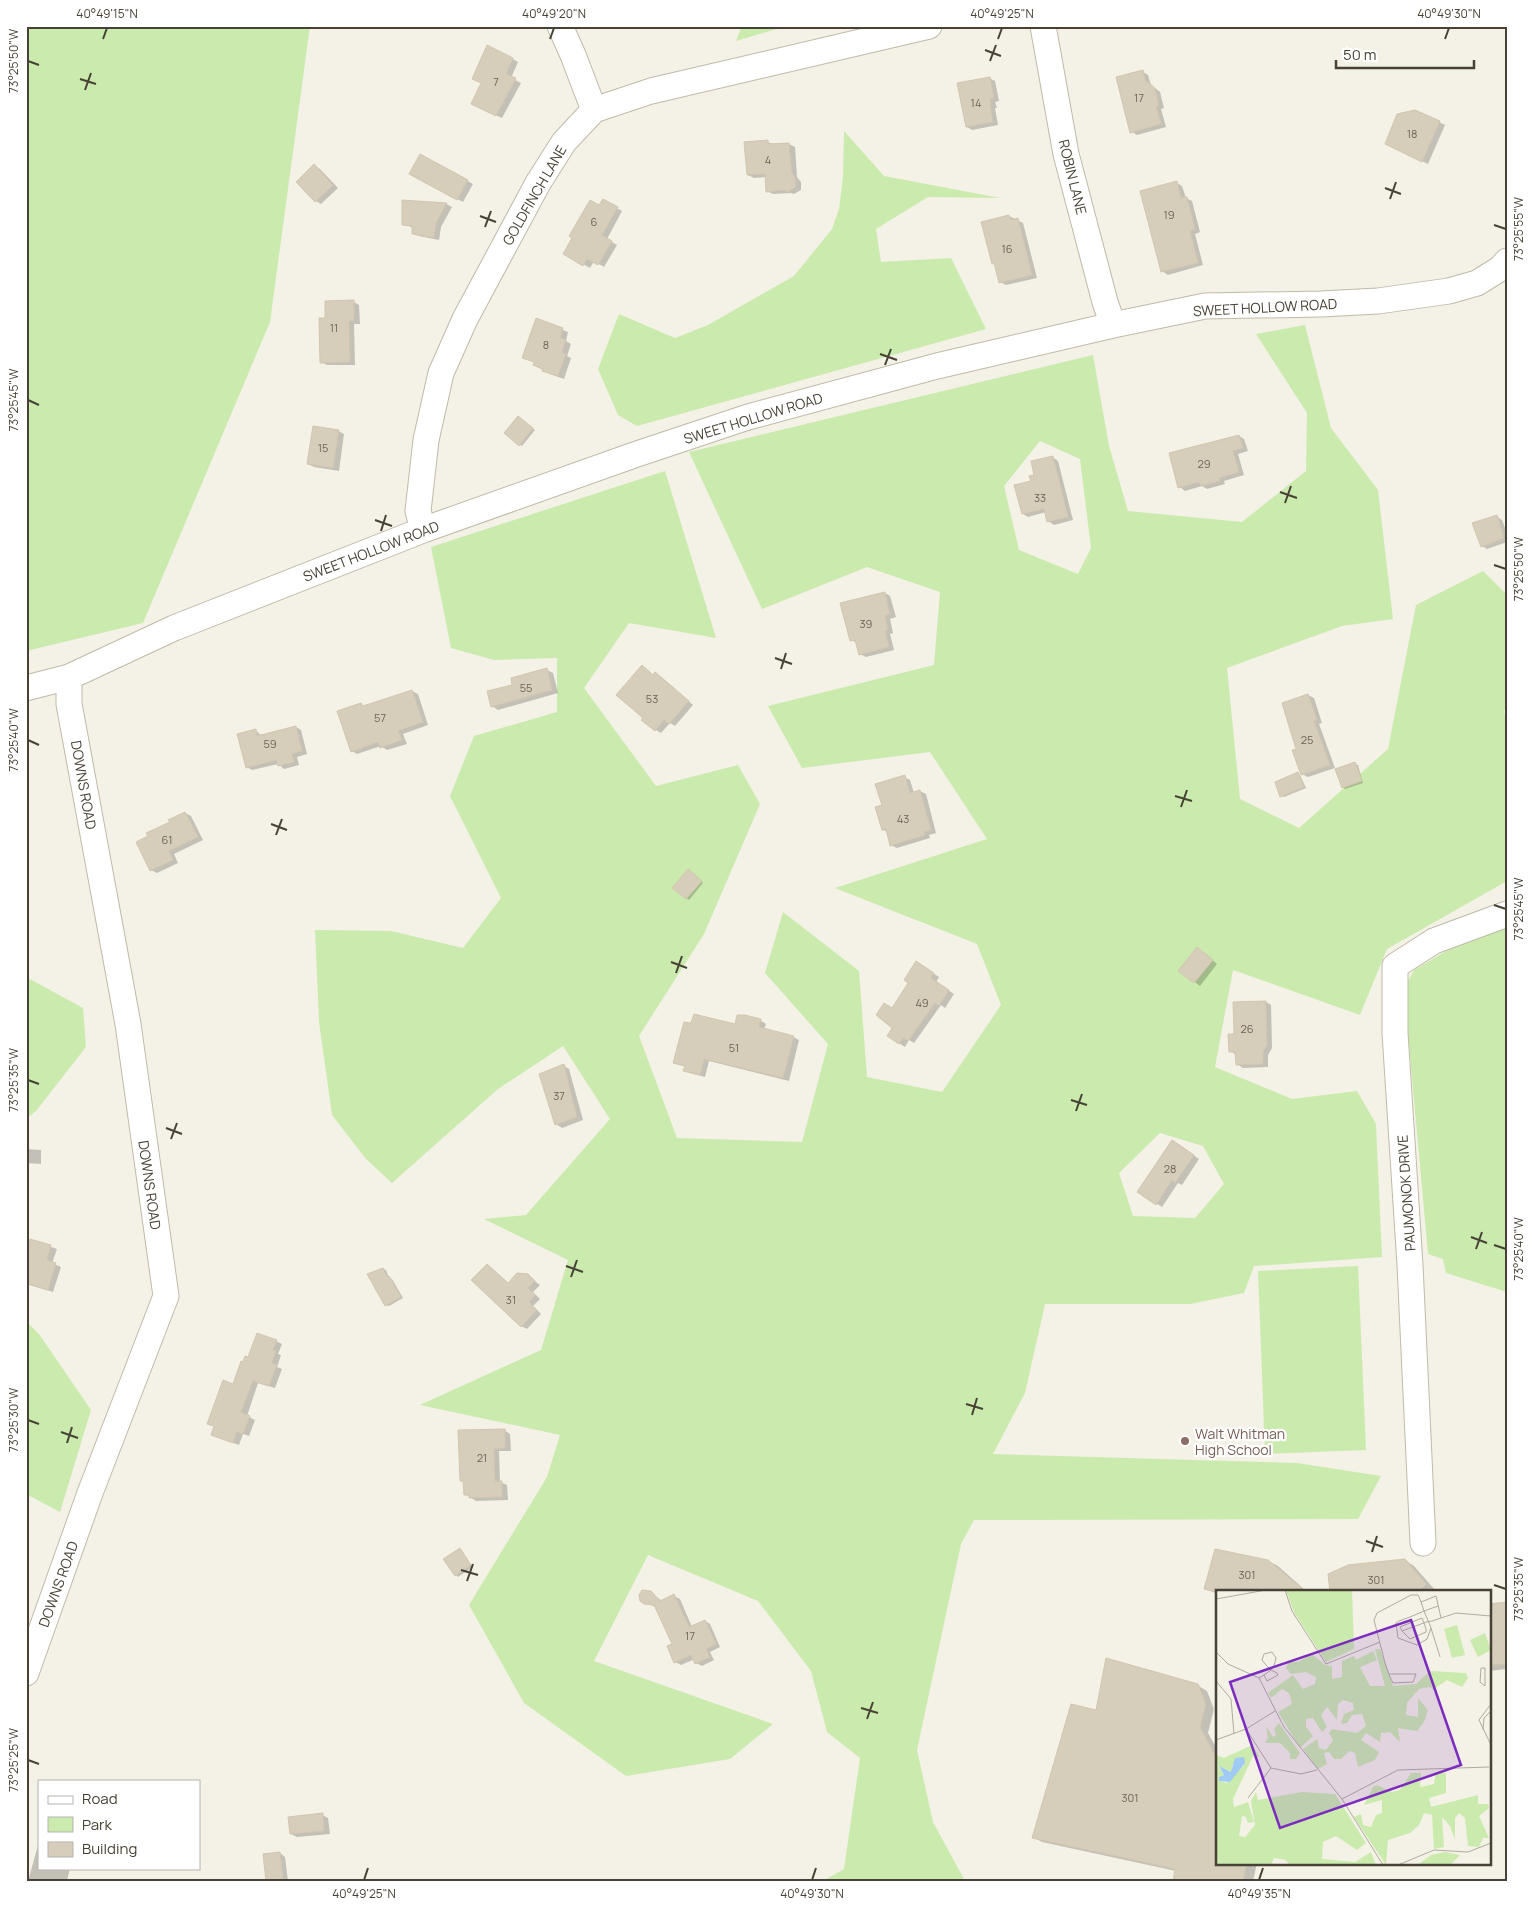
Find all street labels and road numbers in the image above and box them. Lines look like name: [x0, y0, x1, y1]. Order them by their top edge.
street label: ROBIN LANE: [1054, 137, 1092, 217]
street label: GOLDFINCH LANE: [498, 142, 570, 248]
street label: SWEET HOLLOW ROAD: [1192, 294, 1338, 320]
street label: SWEET HOLLOW ROAD: [681, 388, 825, 448]
street label: SWEET HOLLOW ROAD: [300, 516, 442, 586]
street label: DOWNS ROAD: [67, 739, 101, 831]
street label: PAUMONOK DRIVE: [1392, 1134, 1420, 1252]
street label: DOWNS ROAD: [134, 1139, 166, 1231]
street label: DOWNS ROAD: [34, 1538, 82, 1630]

